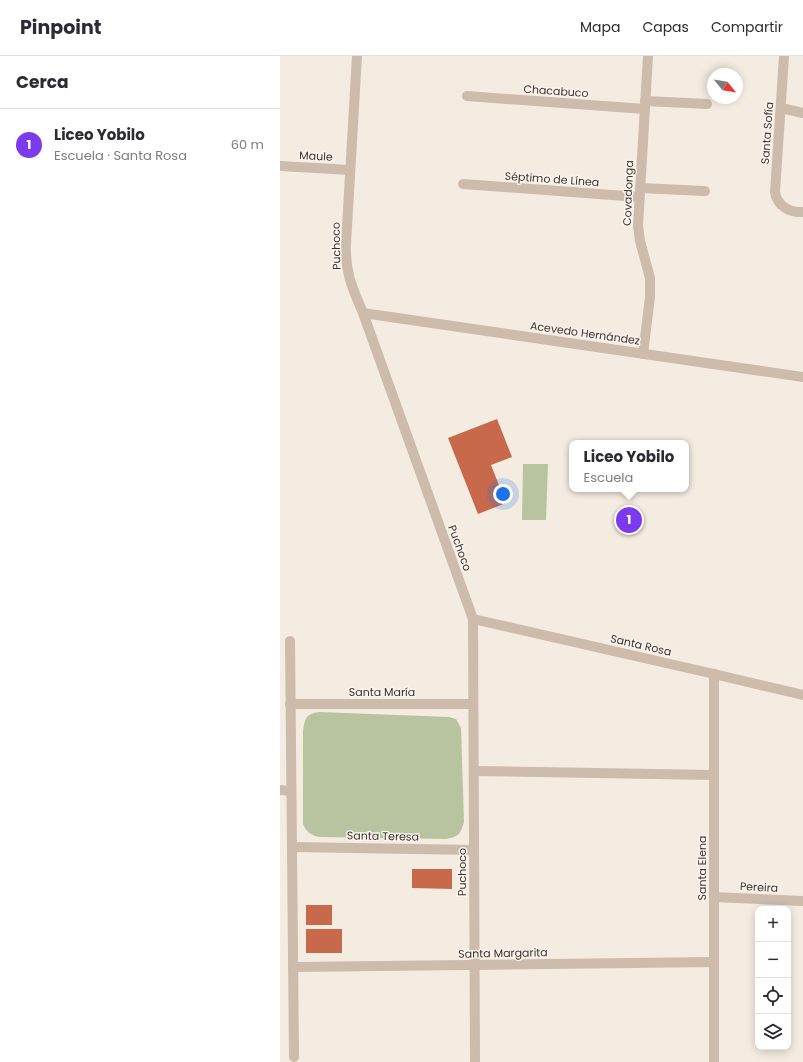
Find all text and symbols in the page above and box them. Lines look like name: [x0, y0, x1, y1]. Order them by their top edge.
text: Pinpoint: [20, 14, 101, 41]
text: Mapa: [580, 17, 620, 37]
text: Capas: [642, 17, 689, 37]
text: Compartir: [711, 17, 783, 37]
north arrow: [707, 68, 743, 104]
text: Cerca: [16, 70, 69, 94]
street label: Chacabuco: [523, 81, 589, 101]
street label: Santa Sofía: [757, 101, 777, 165]
text: Liceo Yobilo: [54, 124, 145, 145]
text: 1: [27, 135, 31, 154]
text: 60 m: [231, 135, 264, 154]
text: Escuela · Santa Rosa: [54, 146, 187, 165]
street label: Maule: [299, 147, 333, 165]
street label: Covadonga: [619, 160, 637, 226]
street label: Séptimo de Línea: [504, 168, 600, 190]
street label: Puchoco: [328, 222, 344, 270]
street label: Acevedo Hernández: [529, 317, 641, 349]
popup: [569, 440, 689, 492]
text: Liceo Yobilo: [584, 446, 674, 467]
text: Escuela: [584, 468, 633, 487]
your location: [493, 484, 513, 504]
pin: 1: [616, 505, 642, 535]
street label: Puchoco: [444, 523, 476, 573]
street label: Santa Rosa: [609, 630, 673, 660]
street label: Santa María: [349, 684, 415, 700]
street label: Santa Teresa: [347, 827, 419, 845]
street label: Santa Elena: [694, 836, 710, 900]
street label: Puchoco: [454, 848, 470, 896]
street label: Pereira: [739, 878, 779, 896]
map controls: [755, 906, 791, 1050]
button: +: [755, 906, 791, 942]
button: −: [755, 942, 791, 978]
street label: Santa Margarita: [458, 944, 548, 962]
button: locate: [755, 978, 791, 1014]
button: layers: [755, 1014, 791, 1050]

